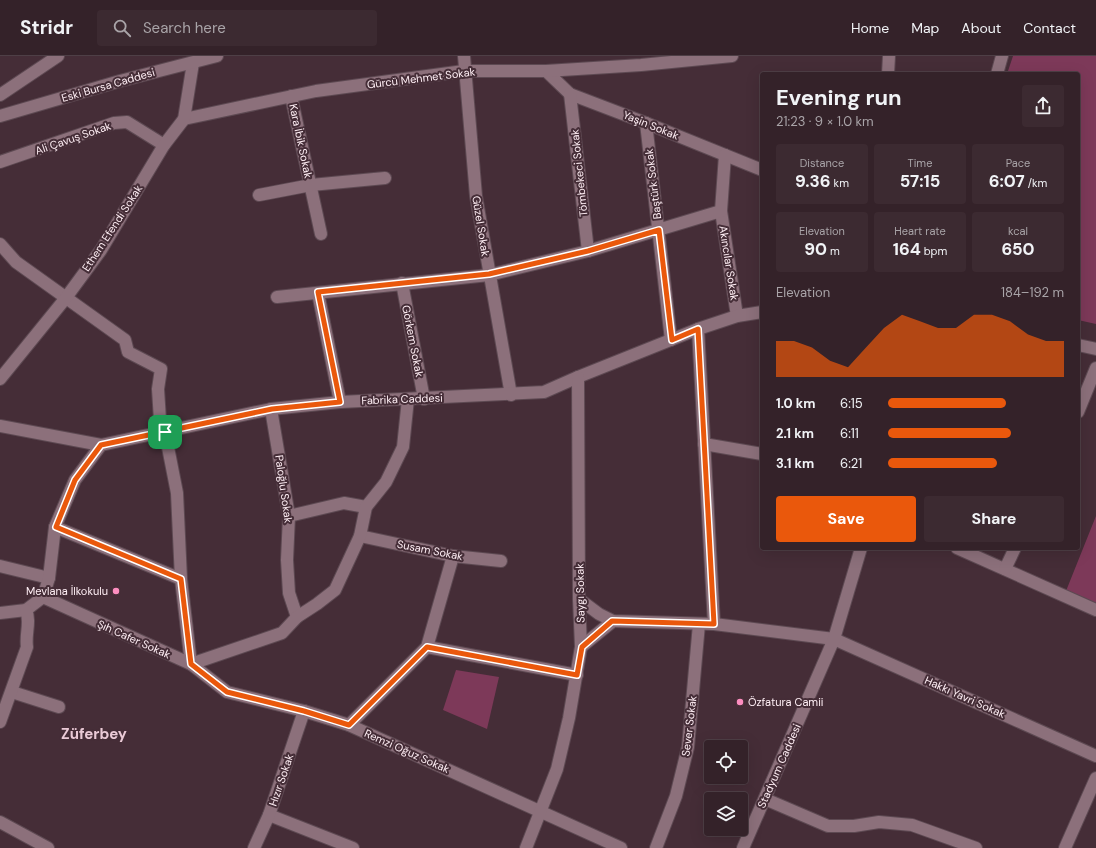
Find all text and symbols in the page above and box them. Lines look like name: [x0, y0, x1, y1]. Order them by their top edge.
search box: [97, 10, 377, 46]
text: Stridr: [20, 15, 73, 40]
icon: search: [111, 17, 133, 39]
text: Search here: [143, 18, 226, 38]
text: Home: [851, 19, 889, 37]
text: Map: [911, 19, 939, 37]
text: About: [961, 19, 1001, 37]
text: Contact: [1023, 19, 1076, 37]
street label: Gürcü Mehmet Sokak: [366, 64, 476, 92]
street label: Eski Bursa Caddesi: [60, 65, 156, 105]
text: Evening run: [776, 83, 902, 112]
button: share: [1022, 85, 1064, 127]
street label: Kara İbik Sokak: [286, 103, 316, 180]
street label: Yaşin Sokak: [621, 107, 681, 143]
text: 21:23 · 9 × 1.0 km: [776, 113, 874, 130]
street label: Ali Çavuş Sokak: [33, 118, 113, 158]
street label: Tömbekeci Sokak: [567, 128, 591, 217]
street label: Baştürk Sokak: [642, 147, 664, 220]
text: Distance: [800, 156, 844, 170]
text: Time: [908, 156, 932, 170]
text: Pace: [1006, 156, 1030, 170]
text: 9.36: [795, 170, 831, 192]
text: 57:15: [900, 170, 940, 192]
text: 6:07: [989, 170, 1025, 192]
text: km: [831, 176, 849, 190]
text: /km: [1025, 176, 1047, 190]
street label: Ethem Efendi Sokak: [79, 182, 145, 274]
street label: Güzel Sokak: [469, 195, 493, 258]
text: Elevation: [799, 224, 845, 238]
text: Heart rate: [894, 224, 946, 238]
text: kcal: [1008, 224, 1028, 238]
street label: Akıncılar Sokak: [716, 225, 742, 302]
text: 90: [804, 238, 827, 260]
text: 164: [893, 238, 921, 260]
text: 650: [1002, 238, 1034, 260]
text: m: [827, 244, 840, 258]
text: bpm: [921, 244, 947, 258]
text: Elevation: [776, 284, 830, 301]
text: 184–192 m: [1001, 284, 1064, 301]
street label: Görkem Sokak: [399, 304, 427, 379]
street label: Fabrika Caddesi: [361, 391, 443, 407]
text: 1.0 km: [776, 395, 815, 412]
text: 6:15: [840, 395, 863, 412]
pin: [148, 415, 182, 449]
icon: arrive: [154, 421, 176, 443]
text: 2.1 km: [776, 425, 814, 442]
text: 6:11: [840, 425, 859, 442]
street label: Paloğlu Sokak: [272, 454, 296, 524]
text: 3.1 km: [776, 455, 814, 472]
text: 6:21: [840, 455, 862, 472]
button: Save: [776, 496, 916, 542]
button: Share: [924, 496, 1064, 542]
street label: Susam Sokak: [396, 537, 465, 563]
street label: Saygı Sokak: [572, 563, 588, 623]
place label: Mevlana İlkokulu: [26, 584, 108, 598]
marker: Mevlana İlkokulu: [111, 586, 121, 596]
street label: Şıh Cafer Sokak: [95, 617, 173, 662]
street label: Hakkı Yavri Sokak: [923, 673, 1008, 721]
street label: Sever Sokak: [678, 694, 700, 757]
place label: Özfatura Camii: [748, 695, 823, 709]
marker: Özfatura Camii: [735, 697, 745, 707]
street label: Stadyum Caddesi: [754, 722, 804, 810]
district label: Züferbey: [61, 724, 127, 744]
street label: Remzi Oğuz Sokak: [362, 726, 452, 776]
map controls: [704, 740, 748, 836]
button: locate: [704, 740, 748, 784]
street label: Hızır Sokak: [266, 752, 297, 808]
button: layers: [704, 792, 748, 836]

